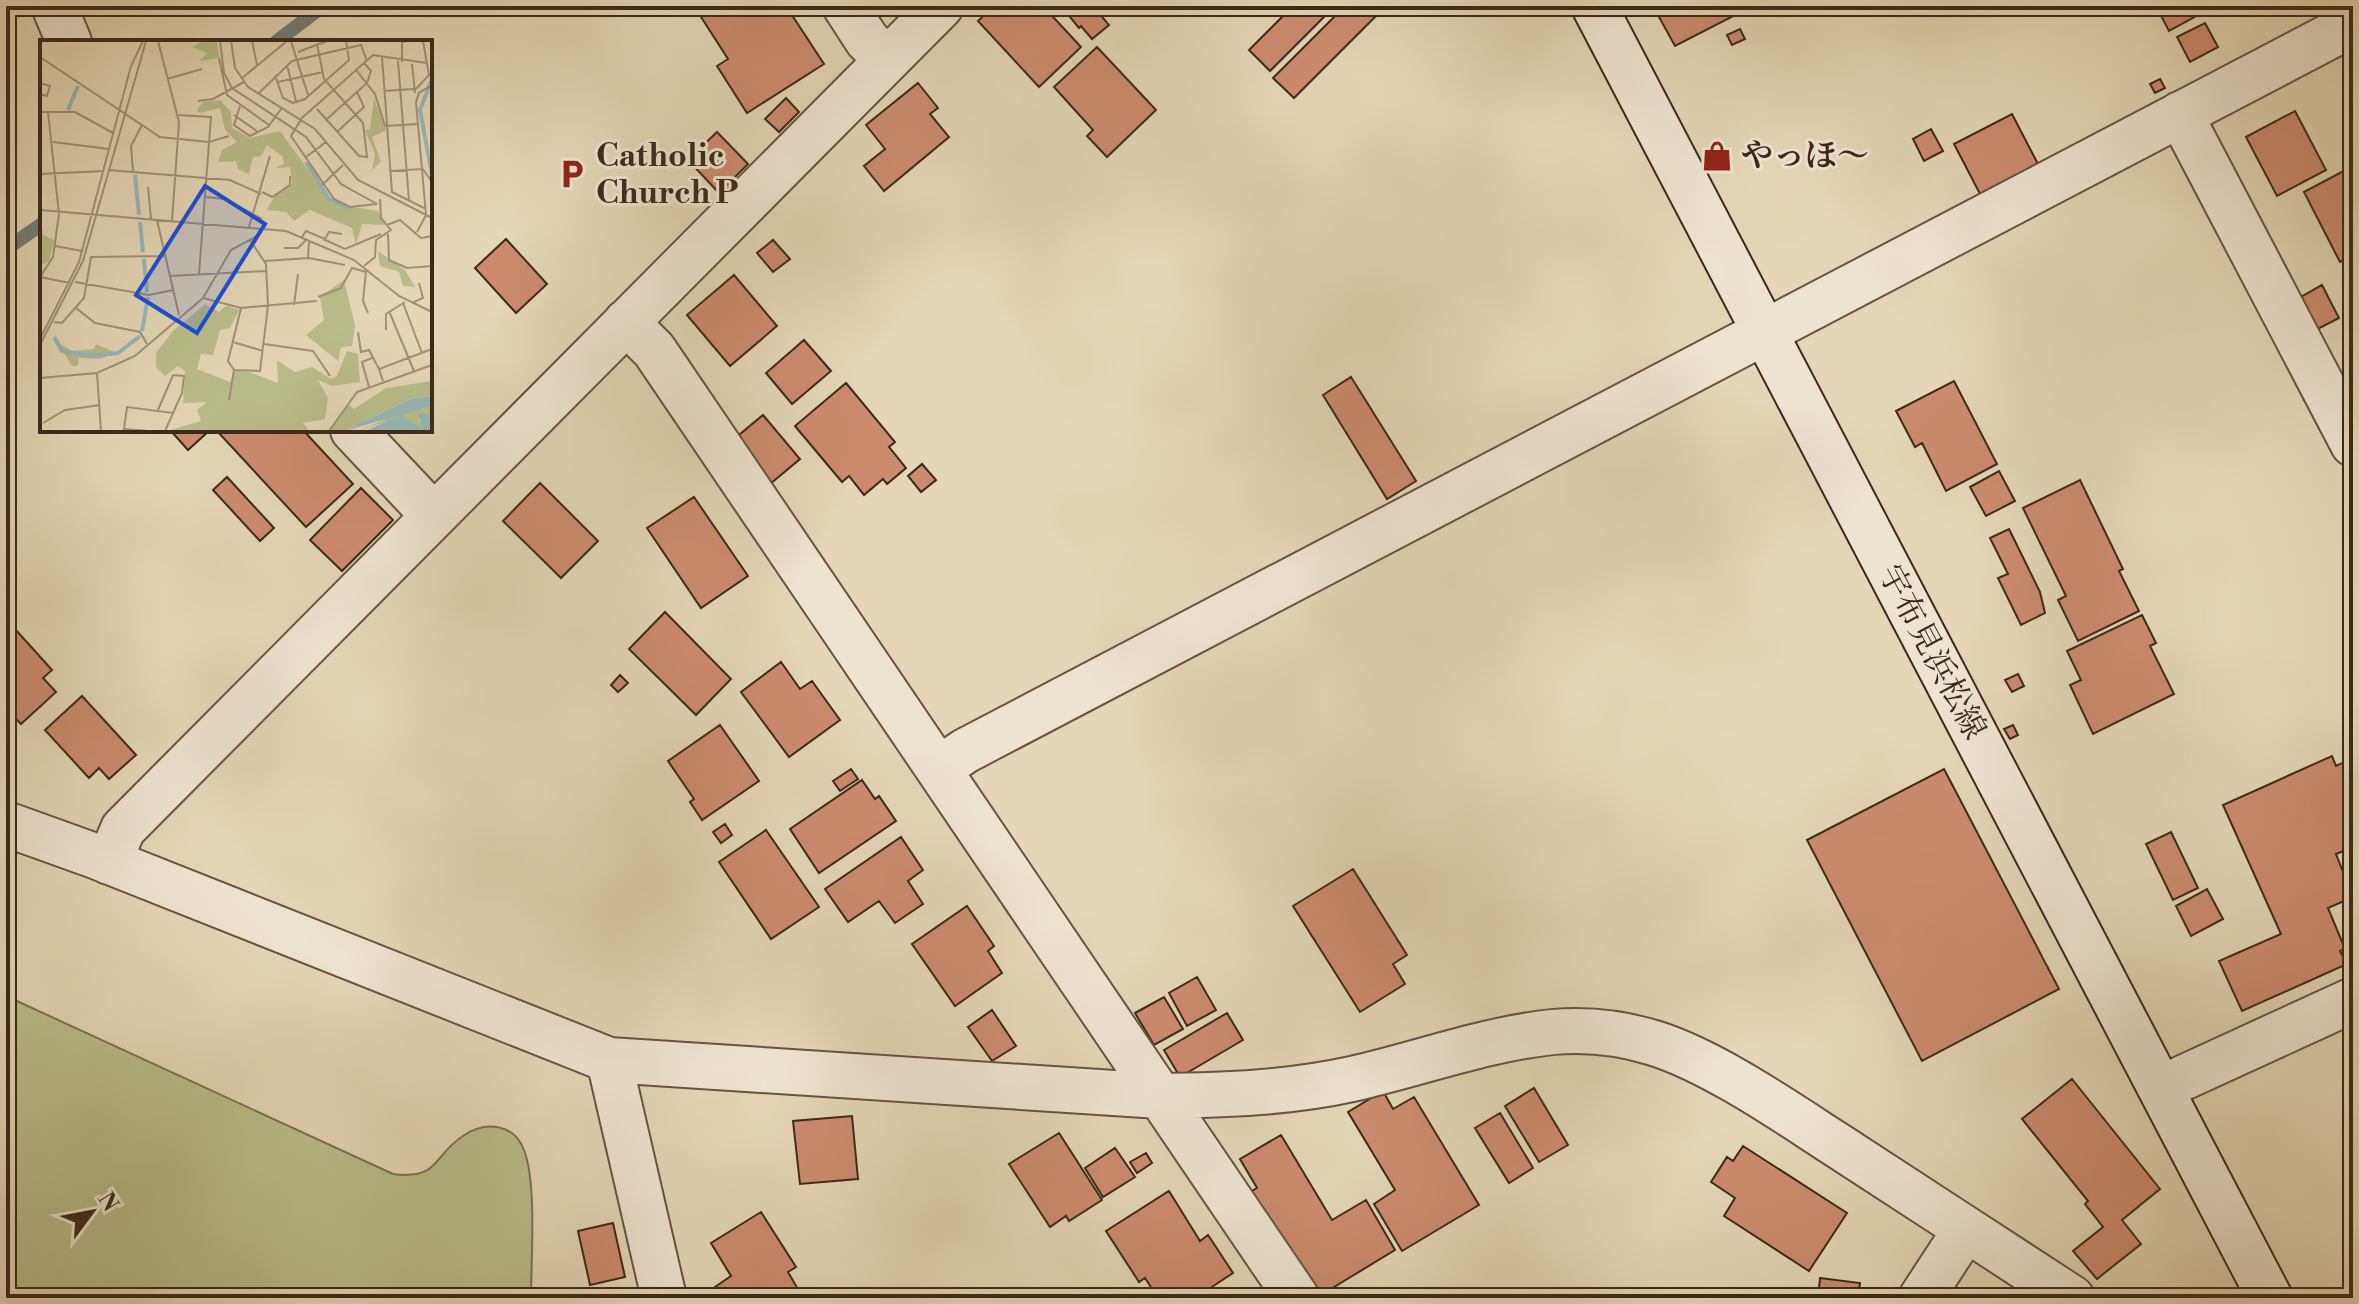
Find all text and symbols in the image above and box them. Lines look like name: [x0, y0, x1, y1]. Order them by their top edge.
inset map: [40, 40, 432, 432]
place label: Catholic Church P: [596, 136, 738, 213]
place label: やっほ～: [1741, 136, 1869, 176]
shop icon: やっほ～: [1700, 139, 1734, 173]
parking icon: Catholic Church P: [555, 157, 589, 191]
street label: 宇布見浜松線: [1869, 558, 1995, 746]
north arrow: [52, 1172, 132, 1252]
text: N: [92, 1188, 124, 1217]

